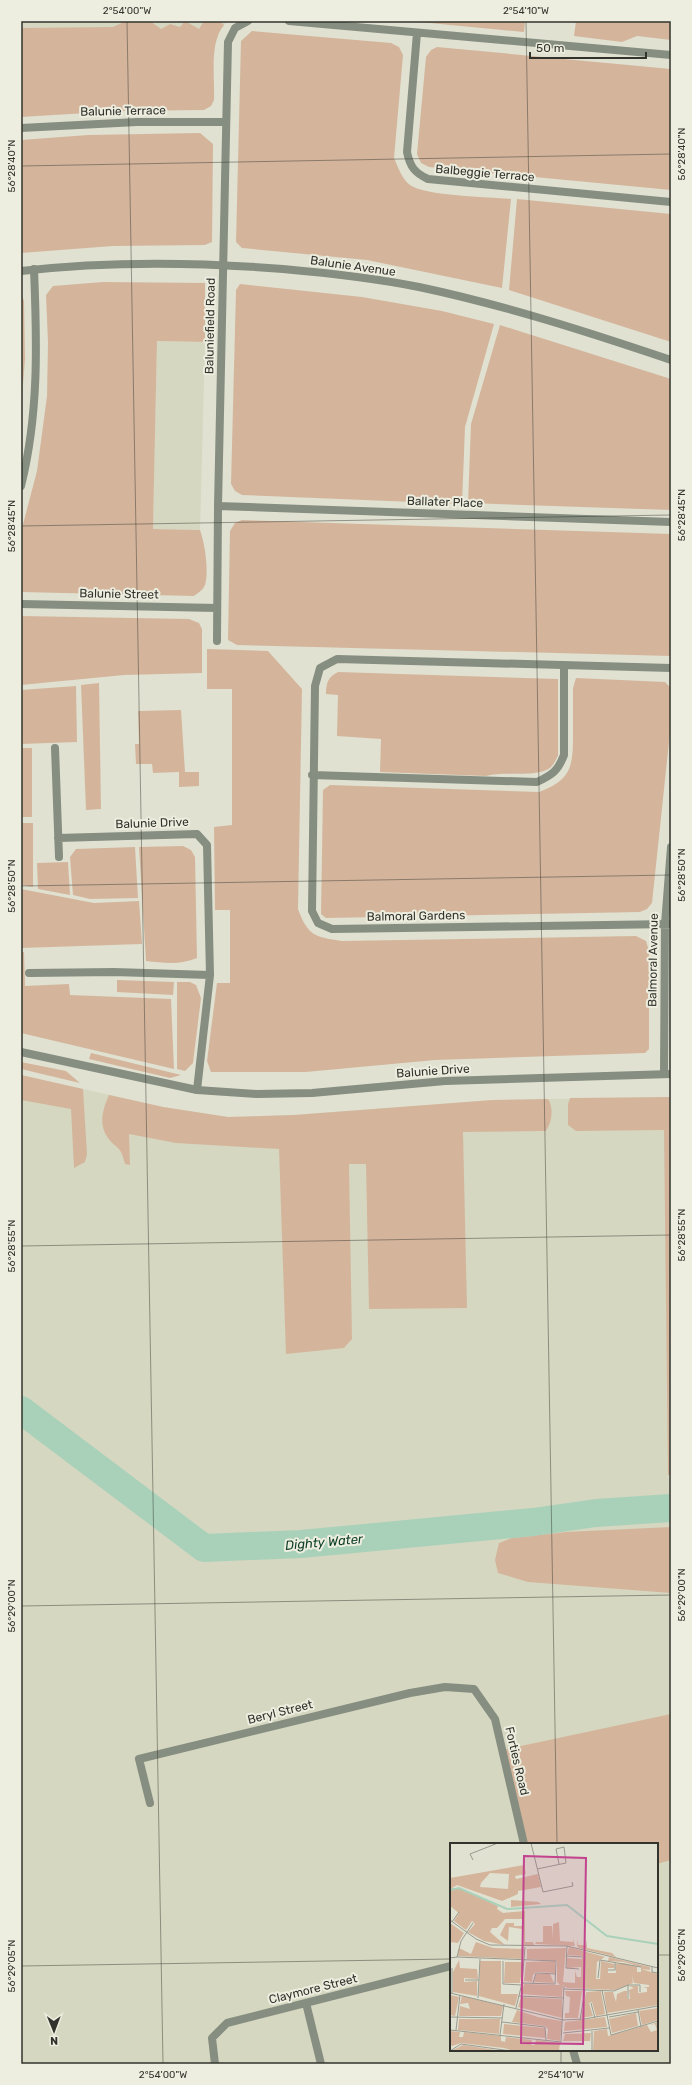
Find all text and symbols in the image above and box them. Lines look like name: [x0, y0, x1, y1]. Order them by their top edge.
text: 2°54'00"W: [103, 5, 151, 17]
text: 2°54'10"W: [503, 5, 549, 17]
scale bar: [530, 34, 646, 60]
text: 50 m: [536, 41, 564, 55]
street label: Balunie Terrace: [80, 103, 166, 119]
text: 56°28'40"N: [676, 127, 688, 181]
text: 56°28'40"N: [6, 139, 18, 193]
street label: Balbeggie Terrace: [435, 162, 535, 184]
street label: Balunie Avenue: [309, 253, 397, 279]
street label: Baluniefield Road: [202, 278, 218, 374]
text: 56°28'45"N: [676, 489, 688, 541]
street label: Ballater Place: [407, 494, 484, 510]
text: 56°28'45"N: [6, 500, 18, 552]
street label: Balunie Street: [79, 586, 159, 602]
street label: Balunie Drive: [115, 815, 189, 831]
text: 56°28'50"N: [676, 848, 688, 902]
text: 56°28'50"N: [6, 859, 18, 913]
street label: Balmoral Gardens: [367, 908, 465, 924]
street label: Balmoral Avenue: [645, 913, 661, 1007]
street label: Balunie Drive: [396, 1061, 470, 1081]
text: 56°28'55"N: [676, 1209, 688, 1261]
text: 56°28'55"N: [6, 1220, 18, 1272]
water label: Dighty Water: [285, 1531, 365, 1554]
text: 56°29'00"N: [676, 1568, 688, 1622]
text: 56°29'00"N: [6, 1579, 18, 1633]
street label: Beryl Street: [246, 1697, 314, 1727]
street label: Forties Road: [502, 1725, 532, 1797]
inset map: [450, 1843, 658, 2051]
text: 56°29'05"N: [676, 1929, 688, 1981]
text: 56°29'05"N: [6, 1940, 18, 1992]
street label: Claymore Street: [267, 1971, 359, 2007]
north arrow: [34, 2011, 74, 2051]
text: N: [50, 2034, 58, 2047]
text: 2°54'00"W: [139, 2069, 187, 2081]
text: 2°54'10"W: [538, 2069, 584, 2081]

